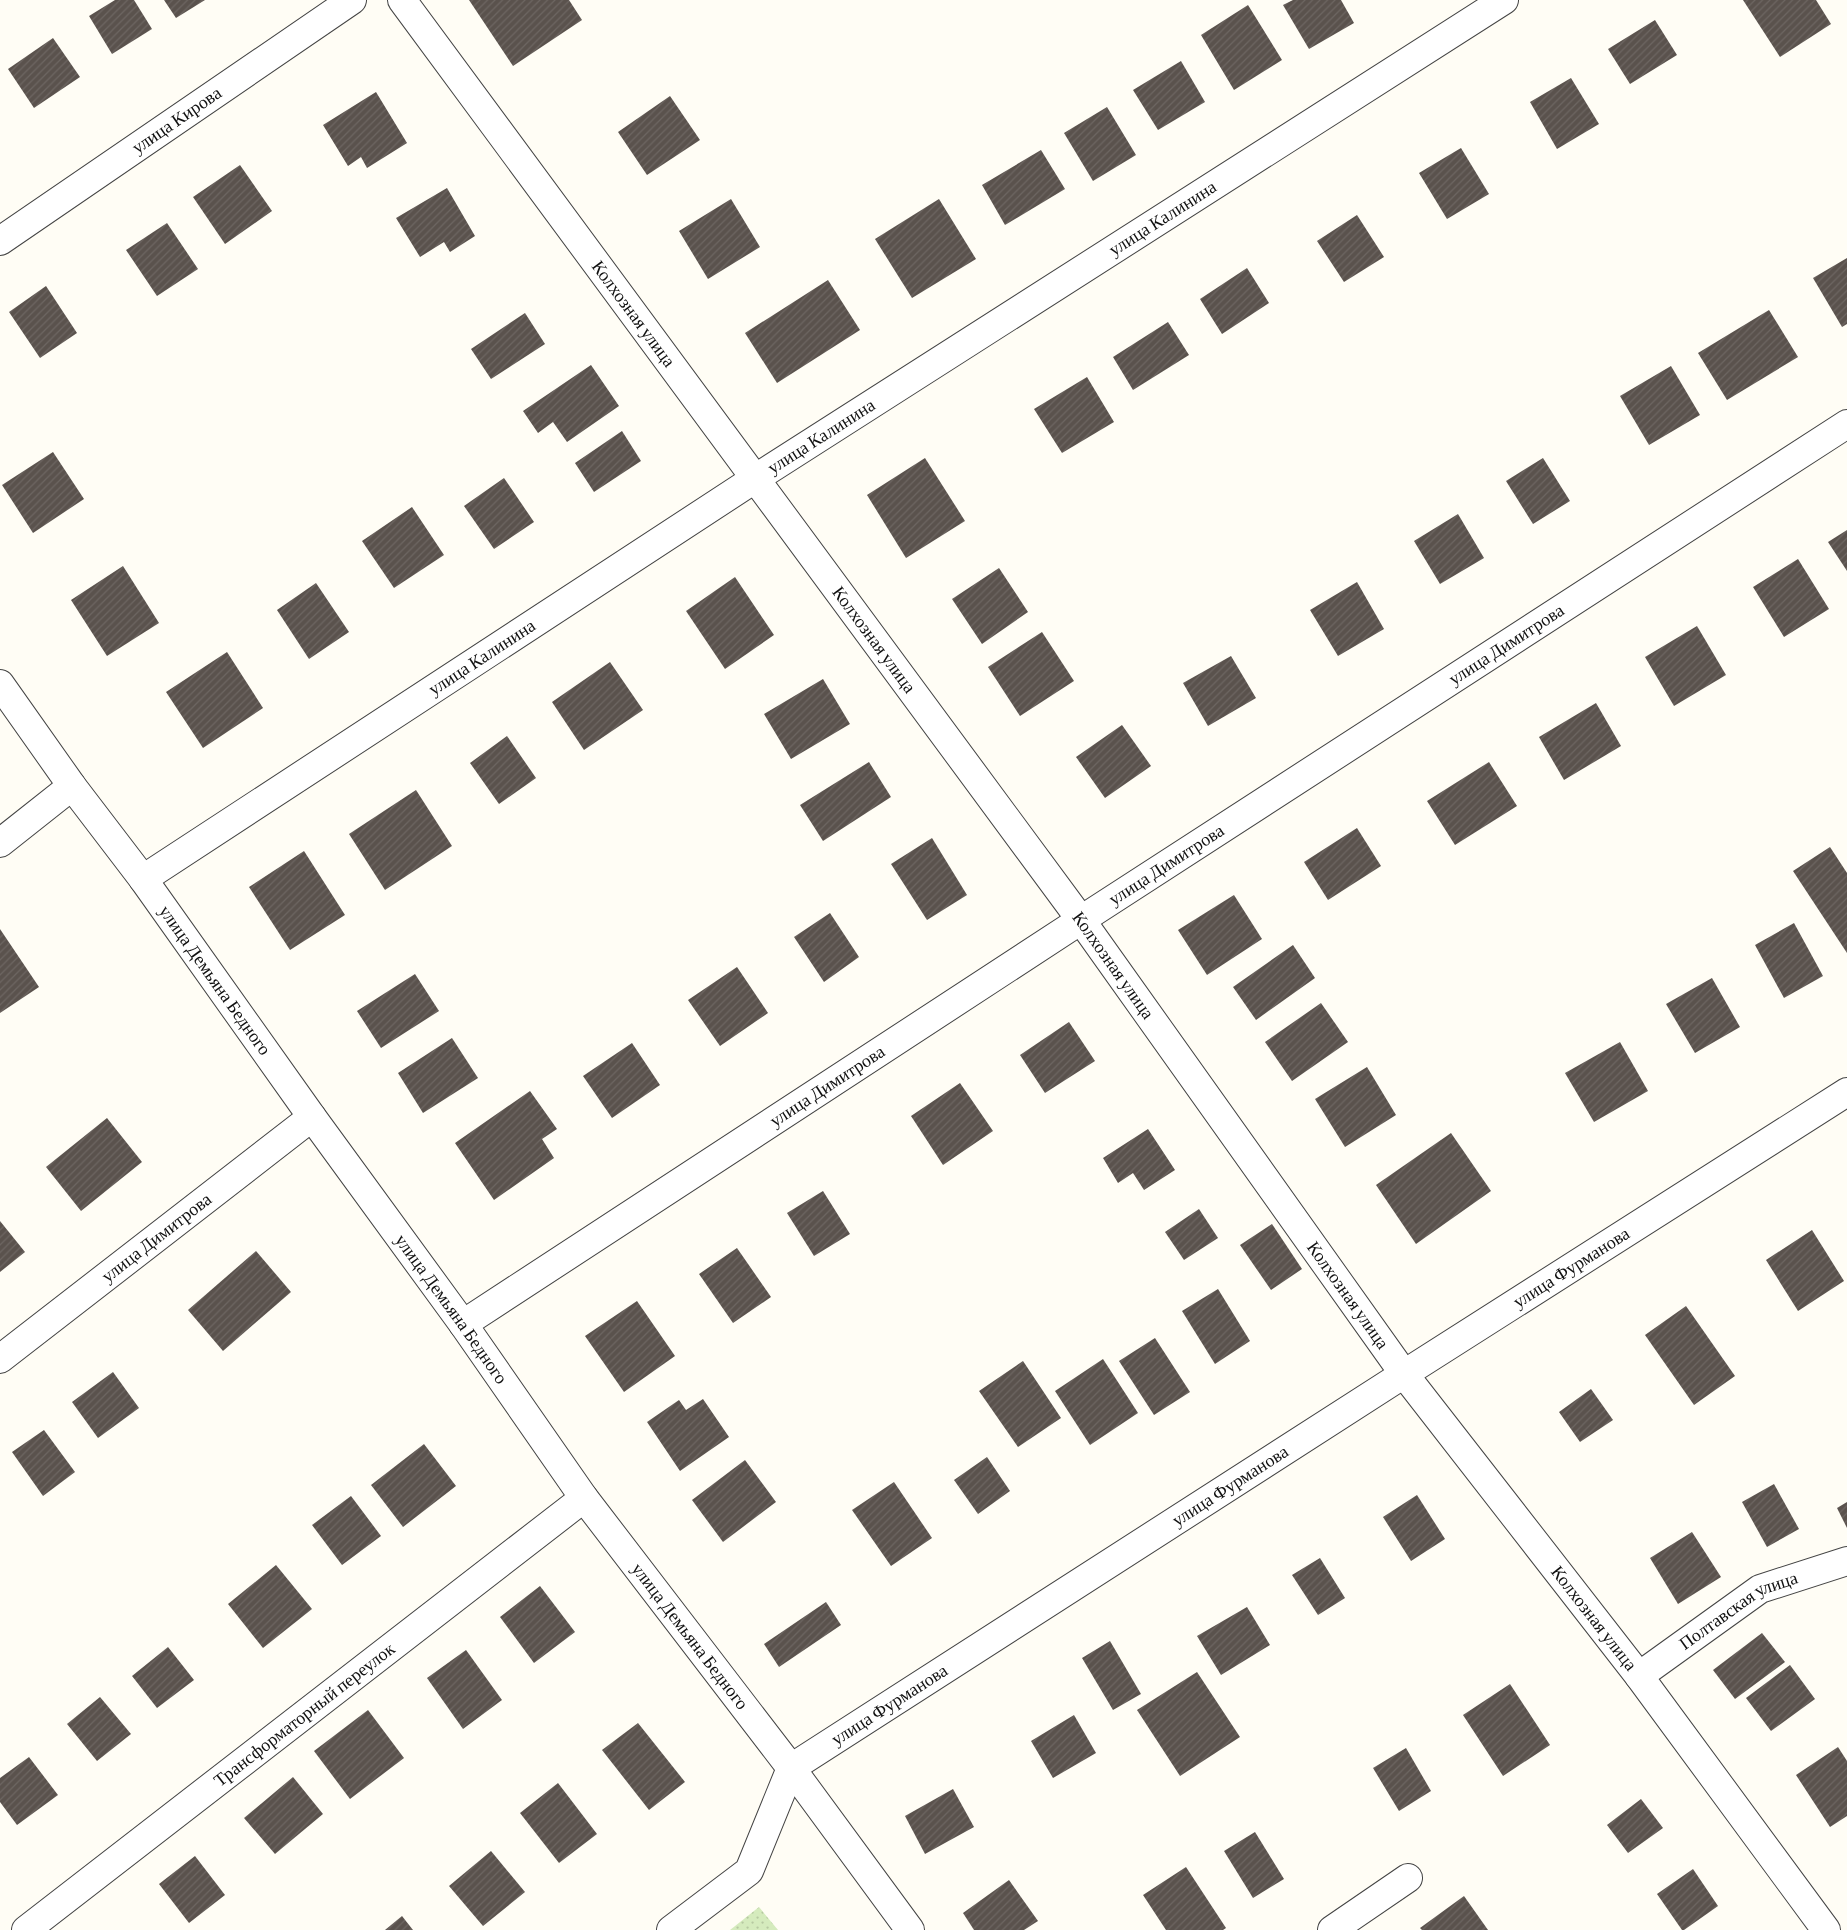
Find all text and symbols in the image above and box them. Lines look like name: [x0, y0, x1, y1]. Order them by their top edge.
street label: улица Кирова: [128, 83, 225, 158]
street label: улица Калинина: [1105, 177, 1220, 260]
street label: Колхозная улица: [588, 257, 679, 371]
street label: улица Калинина: [764, 395, 879, 478]
street label: Колхозная улица: [828, 583, 920, 697]
street label: улица Димитрова: [1445, 600, 1568, 689]
street label: улица Калинина: [425, 615, 539, 699]
street label: улица Димитрова: [1105, 820, 1228, 909]
street label: улица Демьяна Бедного: [155, 901, 275, 1059]
street label: Колхозная улица: [1068, 908, 1158, 1023]
street label: улица Димитрова: [766, 1041, 888, 1131]
street label: улица Димитрова: [98, 1189, 215, 1286]
street label: улица Фурманова: [1509, 1223, 1633, 1312]
street label: улица Демьяна Бедного: [391, 1230, 512, 1388]
street label: Колхозная улица: [1303, 1238, 1393, 1353]
street label: улица Фурманова: [1168, 1441, 1292, 1530]
street label: улица Демьяна Бедного: [627, 1559, 752, 1713]
street label: Колхозная улица: [1547, 1562, 1641, 1674]
street label: Полтавская улица: [1675, 1568, 1800, 1654]
street label: Трансформаторный переулок: [210, 1638, 399, 1791]
street label: улица Фурманова: [828, 1660, 951, 1749]

